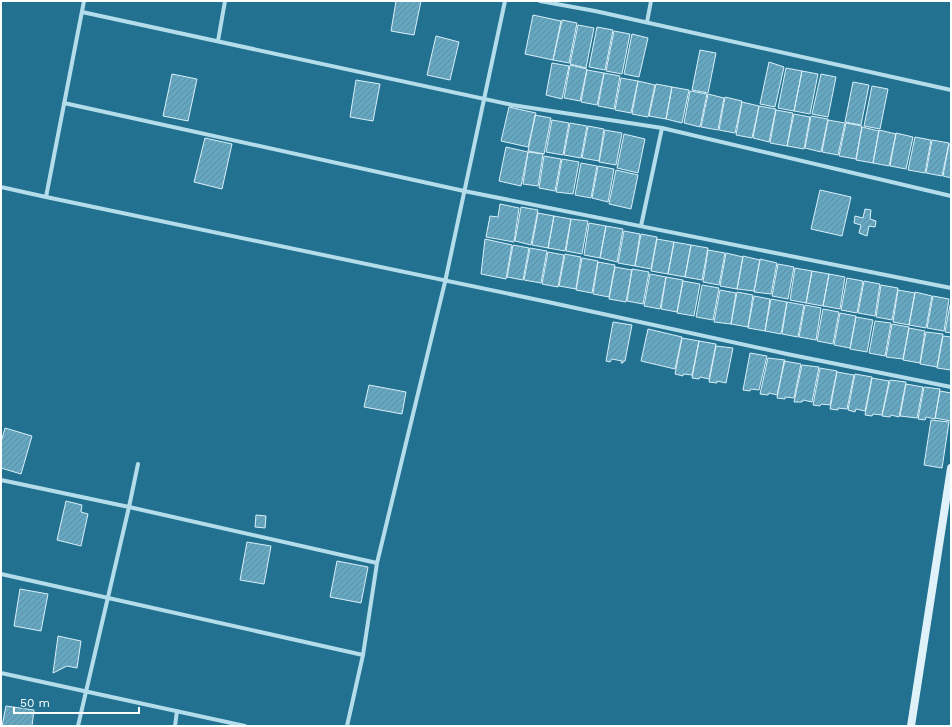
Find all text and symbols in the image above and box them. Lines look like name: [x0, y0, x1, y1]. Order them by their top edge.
scale bar: [14, 689, 139, 715]
text: 50 m: [20, 696, 50, 710]

